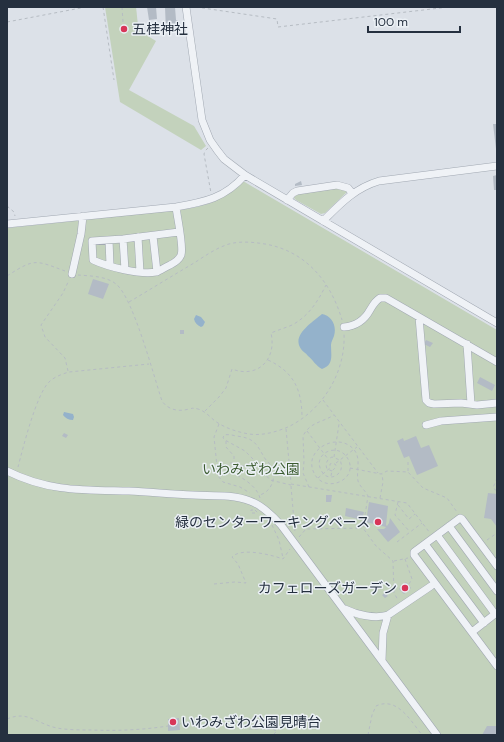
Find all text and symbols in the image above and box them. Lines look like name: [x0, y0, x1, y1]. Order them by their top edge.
scale bar: [368, 8, 460, 34]
text: 100 m: [374, 14, 408, 30]
place label: 五桂神社: [132, 20, 188, 38]
marker: 五桂神社: [119, 24, 129, 34]
park label: いわみざわ公園: [202, 460, 300, 478]
place label: 緑のセンターワーキングベース: [175, 513, 370, 531]
marker: 緑のセンターワーキングベース: [373, 517, 383, 527]
place label: カフェローズガーデン: [258, 579, 397, 597]
marker: カフェローズガーデン: [400, 583, 410, 593]
place label: いわみざわ公園見晴台: [181, 713, 321, 731]
marker: いわみざわ公園見晴台: [168, 717, 178, 727]

